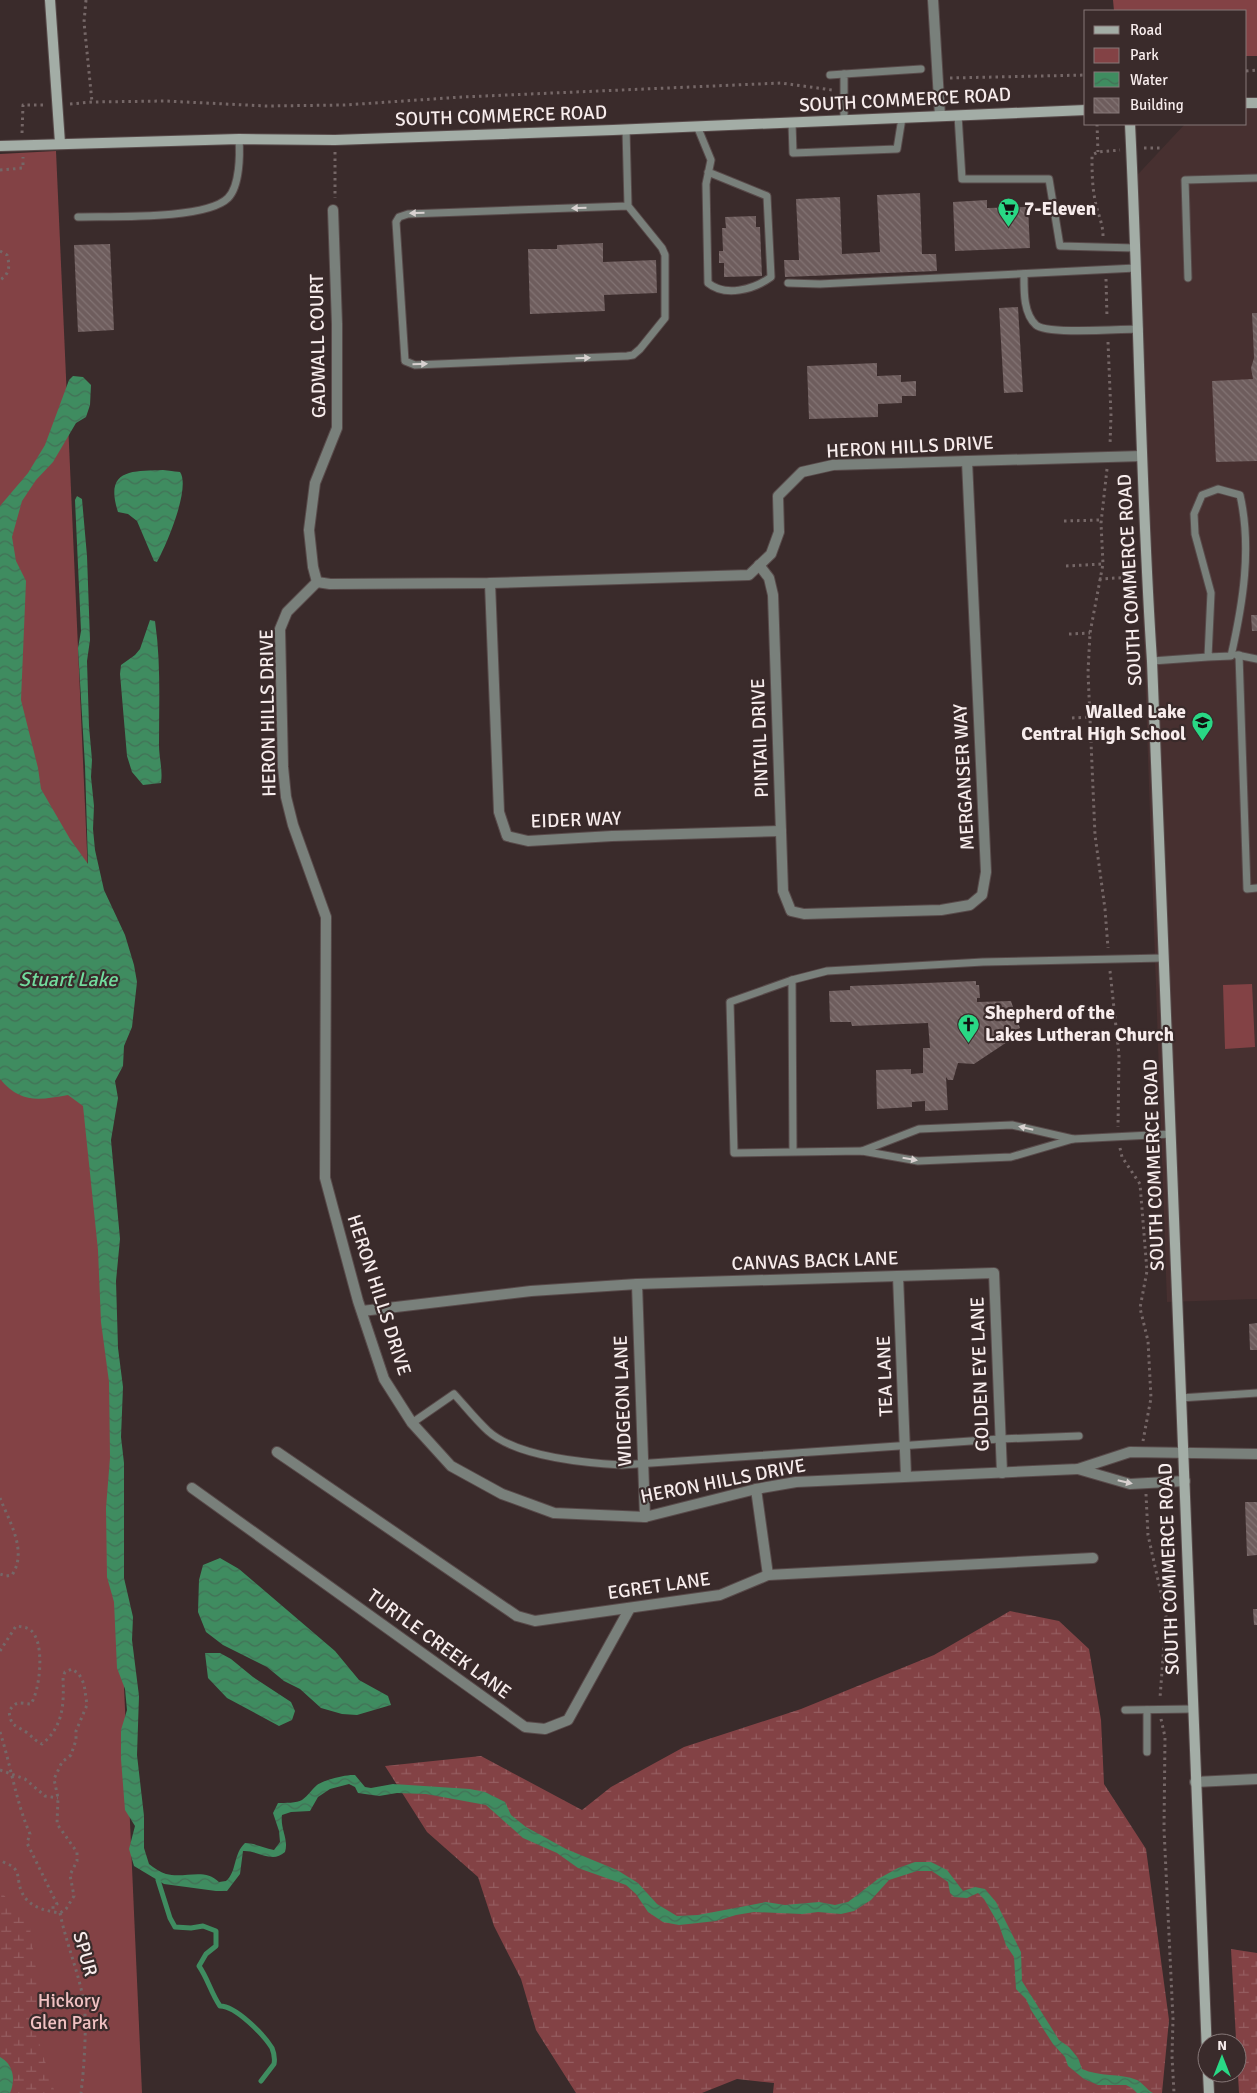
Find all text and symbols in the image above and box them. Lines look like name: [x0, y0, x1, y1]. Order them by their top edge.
legend: [1084, 10, 1247, 125]
text: Road: [1130, 21, 1162, 39]
text: Park: [1130, 46, 1159, 64]
text: Water: [1130, 71, 1168, 89]
street label: SOUTH COMMERCE ROAD: [798, 82, 1012, 118]
text: Building: [1130, 96, 1184, 114]
street label: SOUTH COMMERCE ROAD: [395, 100, 607, 132]
supermarket icon: 7-Eleven: [996, 197, 1020, 228]
place label: 7-Eleven: [1024, 197, 1096, 221]
one-way arrow: [571, 204, 587, 212]
one-way arrow: [408, 210, 424, 218]
street label: GADWALL COURT: [305, 273, 331, 418]
one-way arrow: [575, 353, 591, 361]
one-way arrow: [413, 360, 429, 368]
street label: HERON HILLS DRIVE: [826, 431, 994, 463]
street label: SOUTH COMMERCE ROAD: [1112, 473, 1148, 687]
street label: HERON HILLS DRIVE: [255, 629, 281, 797]
street label: PINTAIL DRIVE: [746, 678, 774, 798]
place label: Walled Lake Central High School: [1021, 700, 1186, 746]
street label: MERGANSER WAY: [948, 703, 980, 851]
school or university icon: Walled Lake Central High School: [1190, 711, 1214, 742]
street label: EIDER WAY: [530, 806, 622, 834]
water label: Stuart Lake: [19, 967, 118, 992]
place label: Shepherd of the Lakes Lutheran Church: [985, 1001, 1174, 1047]
church icon: Shepherd of the Lakes Lutheran Church: [957, 1012, 981, 1043]
street label: SOUTH COMMERCE ROAD: [1138, 1059, 1170, 1271]
one-way arrow: [1018, 1124, 1033, 1132]
one-way arrow: [902, 1156, 918, 1164]
street label: HERON HILLS DRIVE: [342, 1211, 416, 1379]
street label: CANVAS BACK LANE: [731, 1246, 899, 1276]
street label: GOLDEN EYE LANE: [965, 1296, 995, 1452]
street label: WIDGEON LANE: [609, 1335, 637, 1467]
street label: TEA LANE: [872, 1335, 898, 1417]
street label: HERON HILLS DRIVE: [638, 1453, 808, 1509]
street label: SOUTH COMMERCE ROAD: [1153, 1463, 1185, 1675]
one-way arrow: [1118, 1478, 1133, 1486]
street label: EGRET LANE: [606, 1567, 712, 1605]
street label: TURTLE CREEK LANE: [362, 1584, 516, 1704]
street label: SPUR: [67, 1929, 103, 1979]
park label: Hickory Glen Park: [30, 1989, 109, 2035]
north arrow: [1197, 2033, 1247, 2083]
text: N: [1217, 2037, 1227, 2054]

